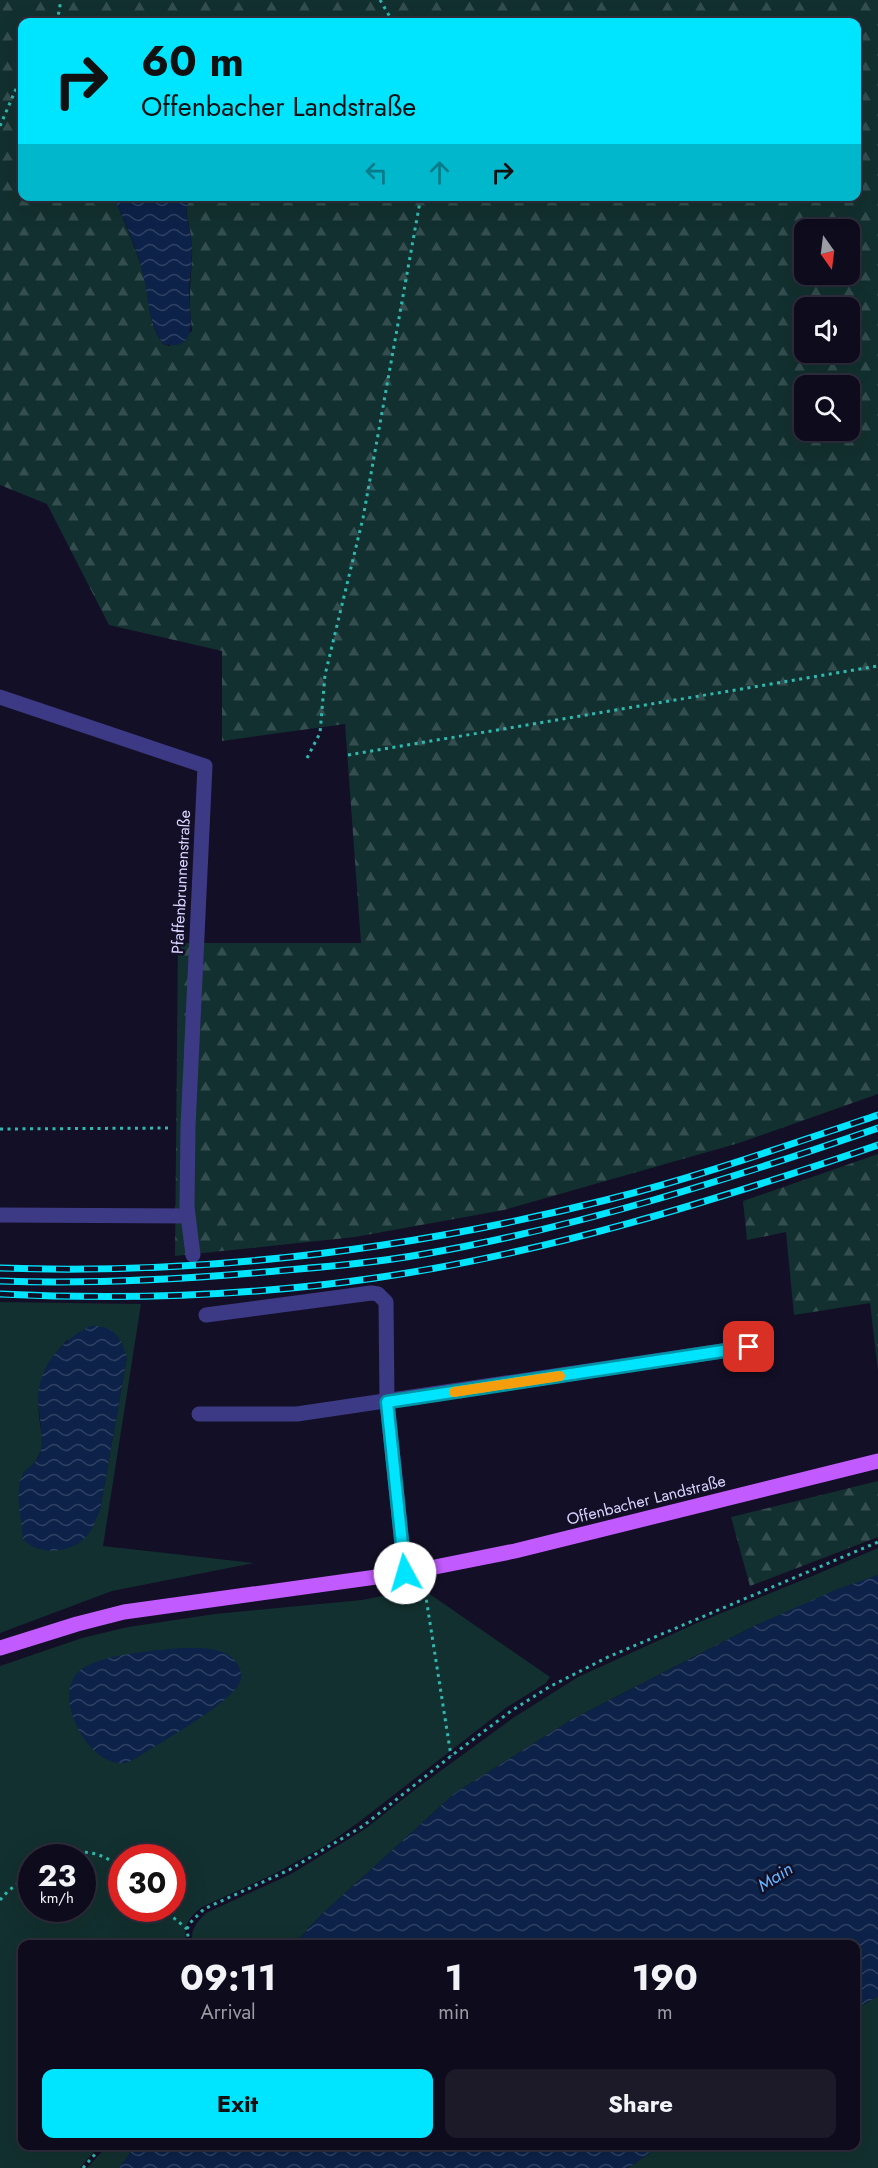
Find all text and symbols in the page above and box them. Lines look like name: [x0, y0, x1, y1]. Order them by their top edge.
text: 60 m: [141, 31, 244, 92]
icon: right: [42, 42, 120, 120]
text: Offenbacher Landstraße: [141, 87, 416, 126]
icon: left: [360, 156, 393, 189]
icon: ahead: [423, 156, 456, 189]
icon: right: [486, 156, 519, 189]
north arrow: [794, 219, 860, 285]
map controls: [794, 219, 860, 441]
button: sound: [794, 297, 860, 363]
button: search: [794, 375, 860, 441]
street label: Pfaffenbrunnenstraße: [166, 809, 196, 955]
pin: [723, 1321, 774, 1372]
icon: arrive: [732, 1330, 765, 1363]
street label: Offenbacher Landstraße: [564, 1469, 728, 1531]
position arrow: [373, 1541, 437, 1605]
speed limit sign: 30: [108, 1844, 186, 1922]
text: 23: [38, 1854, 76, 1897]
water label: Main: [752, 1856, 798, 1898]
text: km/h: [40, 1887, 74, 1909]
text: 09:11: [180, 1951, 276, 2003]
text: 1: [445, 1951, 463, 2003]
text: 190: [632, 1951, 698, 2003]
text: Arrival: [201, 1998, 256, 2027]
text: min: [438, 1998, 470, 2027]
text: m: [657, 1998, 673, 2027]
button: Exit: [42, 2069, 433, 2138]
button: Share: [445, 2069, 836, 2138]

